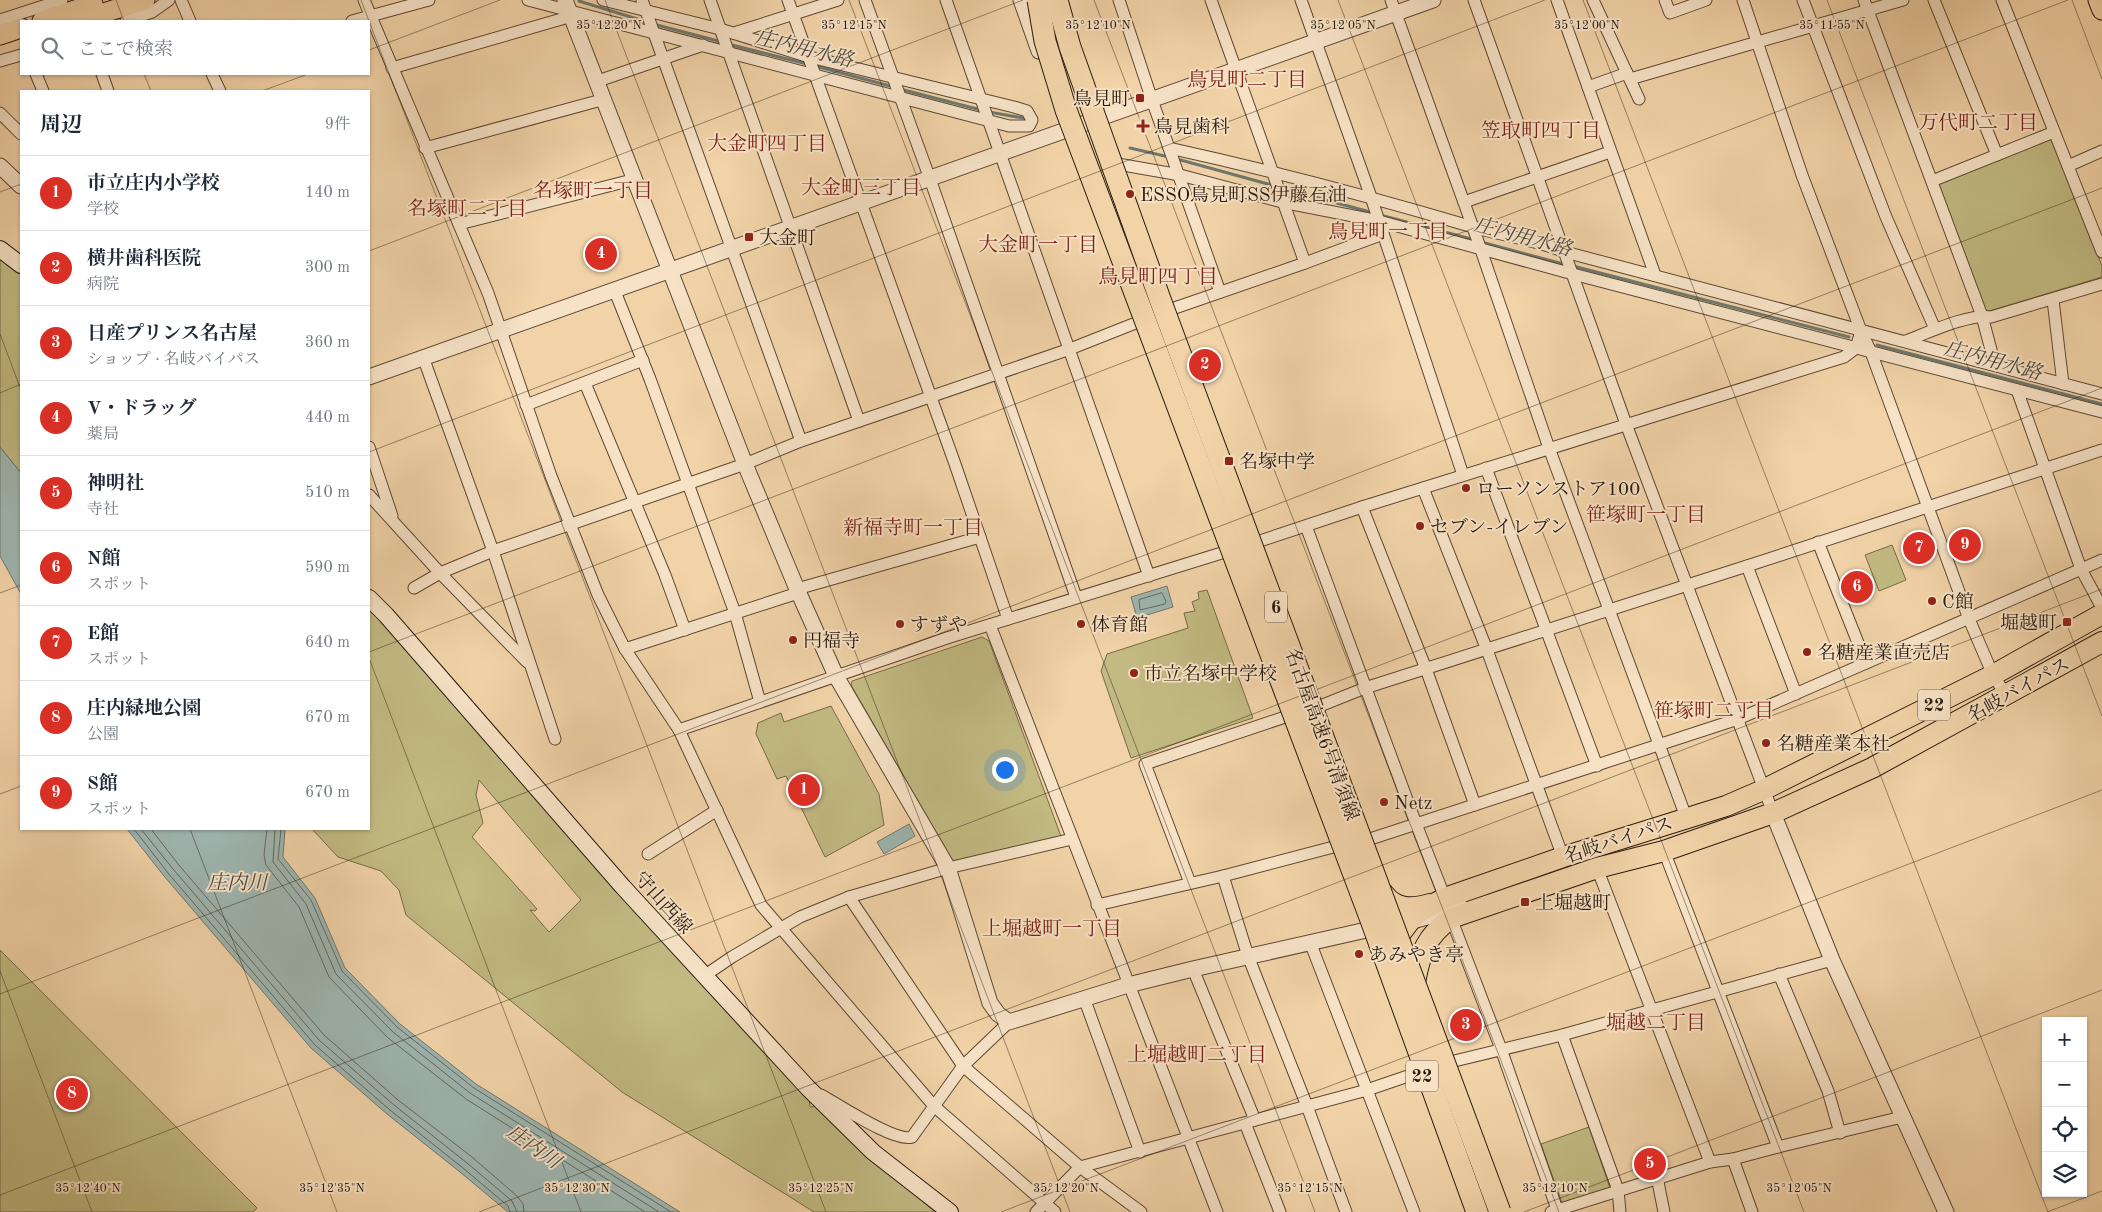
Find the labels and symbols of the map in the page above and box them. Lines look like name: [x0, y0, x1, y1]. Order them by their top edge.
text: 35°12'20"N: [576, 19, 642, 32]
text: 35°12'15"N: [821, 19, 887, 32]
text: 35°12'10"N: [1065, 19, 1131, 32]
text: 35°12'05"N: [1310, 19, 1376, 32]
text: 35°12'00"N: [1554, 19, 1620, 32]
text: 35°11'55"N: [1799, 19, 1865, 32]
water label: 庄内用水路: [753, 26, 857, 72]
district label: 鳥見町二丁目: [1187, 69, 1307, 91]
place label: 鳥見町: [1073, 88, 1130, 110]
marker: 鳥見町: [1134, 92, 1146, 104]
district label: 万代町二丁目: [1918, 112, 2038, 134]
place label: 鳥見歯科: [1154, 116, 1230, 138]
marker: 鳥見歯科: [1136, 119, 1150, 133]
district label: 笠取町四丁目: [1481, 120, 1601, 142]
district label: 大金町四丁目: [707, 133, 827, 155]
district label: 大金町三丁目: [801, 177, 921, 199]
district label: 名塚町一丁目: [533, 180, 653, 202]
place label: ESSO鳥見町SS伊藤石油: [1140, 184, 1347, 206]
marker: ESSO鳥見町SS伊藤石油: [1124, 188, 1136, 200]
district label: 名塚町二丁目: [407, 198, 527, 220]
water label: 庄内用水路: [1472, 213, 1576, 261]
district label: 鳥見町一丁目: [1328, 221, 1448, 243]
place label: 大金町: [759, 227, 816, 249]
marker: 大金町: [743, 231, 755, 243]
district label: 大金町一丁目: [978, 234, 1098, 256]
pin: 4: [585, 235, 617, 273]
district label: 鳥見町四丁目: [1098, 266, 1218, 288]
water label: 庄内用水路: [1942, 337, 2046, 385]
pin: 2: [1189, 346, 1221, 384]
place label: 名塚中学: [1239, 451, 1315, 473]
marker: 名塚中学: [1223, 455, 1235, 467]
place label: ローソンストア100: [1476, 480, 1640, 500]
marker: ローソンストア100: [1460, 482, 1472, 494]
district label: 笹塚町一丁目: [1586, 504, 1706, 526]
district label: 新福寺町一丁目: [843, 517, 983, 539]
place label: セブン-イレブン: [1430, 517, 1569, 538]
marker: セブン-イレブン: [1414, 520, 1426, 532]
pin: 9: [1949, 526, 1981, 564]
pin: 7: [1903, 529, 1935, 567]
pin: 6: [1841, 568, 1873, 606]
road number: 6: [1265, 592, 1287, 622]
place label: C館: [1942, 592, 1974, 613]
marker: C館: [1926, 595, 1938, 607]
place label: 堀越町: [2000, 613, 2057, 634]
place label: すずや: [910, 615, 967, 636]
place label: 体育館: [1091, 615, 1148, 636]
marker: 堀越町: [2061, 616, 2073, 628]
marker: すずや: [894, 618, 906, 630]
marker: 体育館: [1075, 618, 1087, 630]
place label: 円福寺: [803, 631, 860, 652]
marker: 円福寺: [787, 634, 799, 646]
place label: 名糖産業直売店: [1817, 642, 1950, 664]
street label: 名古屋高速6号清須線: [1281, 645, 1364, 824]
marker: 名糖産業直売店: [1801, 646, 1813, 658]
street label: 名岐バイパス: [1964, 654, 2074, 727]
place label: 市立名塚中学校: [1144, 663, 1277, 685]
marker: 市立名塚中学校: [1128, 667, 1140, 679]
road number: 22: [1918, 690, 1950, 720]
district label: 笹塚町二丁目: [1654, 700, 1774, 722]
place label: 名糖産業本社: [1776, 733, 1890, 755]
marker: 名糖産業本社: [1760, 737, 1772, 749]
your location: [992, 757, 1018, 783]
pin: 1: [788, 771, 820, 809]
place label: Netz: [1394, 795, 1432, 814]
marker: Netz: [1378, 796, 1390, 808]
street label: 名岐バイパス: [1561, 813, 1676, 868]
street label: 守山西線: [630, 868, 696, 938]
water label: 庄内川: [207, 872, 269, 894]
place label: 上堀越町: [1535, 893, 1611, 914]
marker: 上堀越町: [1519, 896, 1531, 908]
district label: 上堀越町一丁目: [982, 918, 1122, 940]
place label: あみやき亭: [1369, 945, 1464, 966]
marker: あみやき亭: [1353, 948, 1365, 960]
pin: 3: [1450, 1006, 1482, 1044]
district label: 堀越二丁目: [1606, 1012, 1706, 1034]
district label: 上堀越町二丁目: [1127, 1044, 1267, 1066]
road number: 22: [1406, 1060, 1438, 1092]
pin: 8: [56, 1075, 88, 1113]
water label: 庄内川: [503, 1121, 566, 1174]
pin: 5: [1634, 1145, 1666, 1183]
text: 35°12'40"N: [55, 1182, 121, 1195]
text: 35°12'35"N: [299, 1182, 365, 1195]
text: 35°12'30"N: [544, 1182, 610, 1195]
text: 35°12'25"N: [788, 1182, 854, 1195]
text: 35°12'20"N: [1033, 1182, 1099, 1195]
text: 35°12'15"N: [1277, 1182, 1343, 1195]
text: 35°12'10"N: [1522, 1182, 1588, 1195]
text: 35°12'05"N: [1766, 1182, 1832, 1195]

